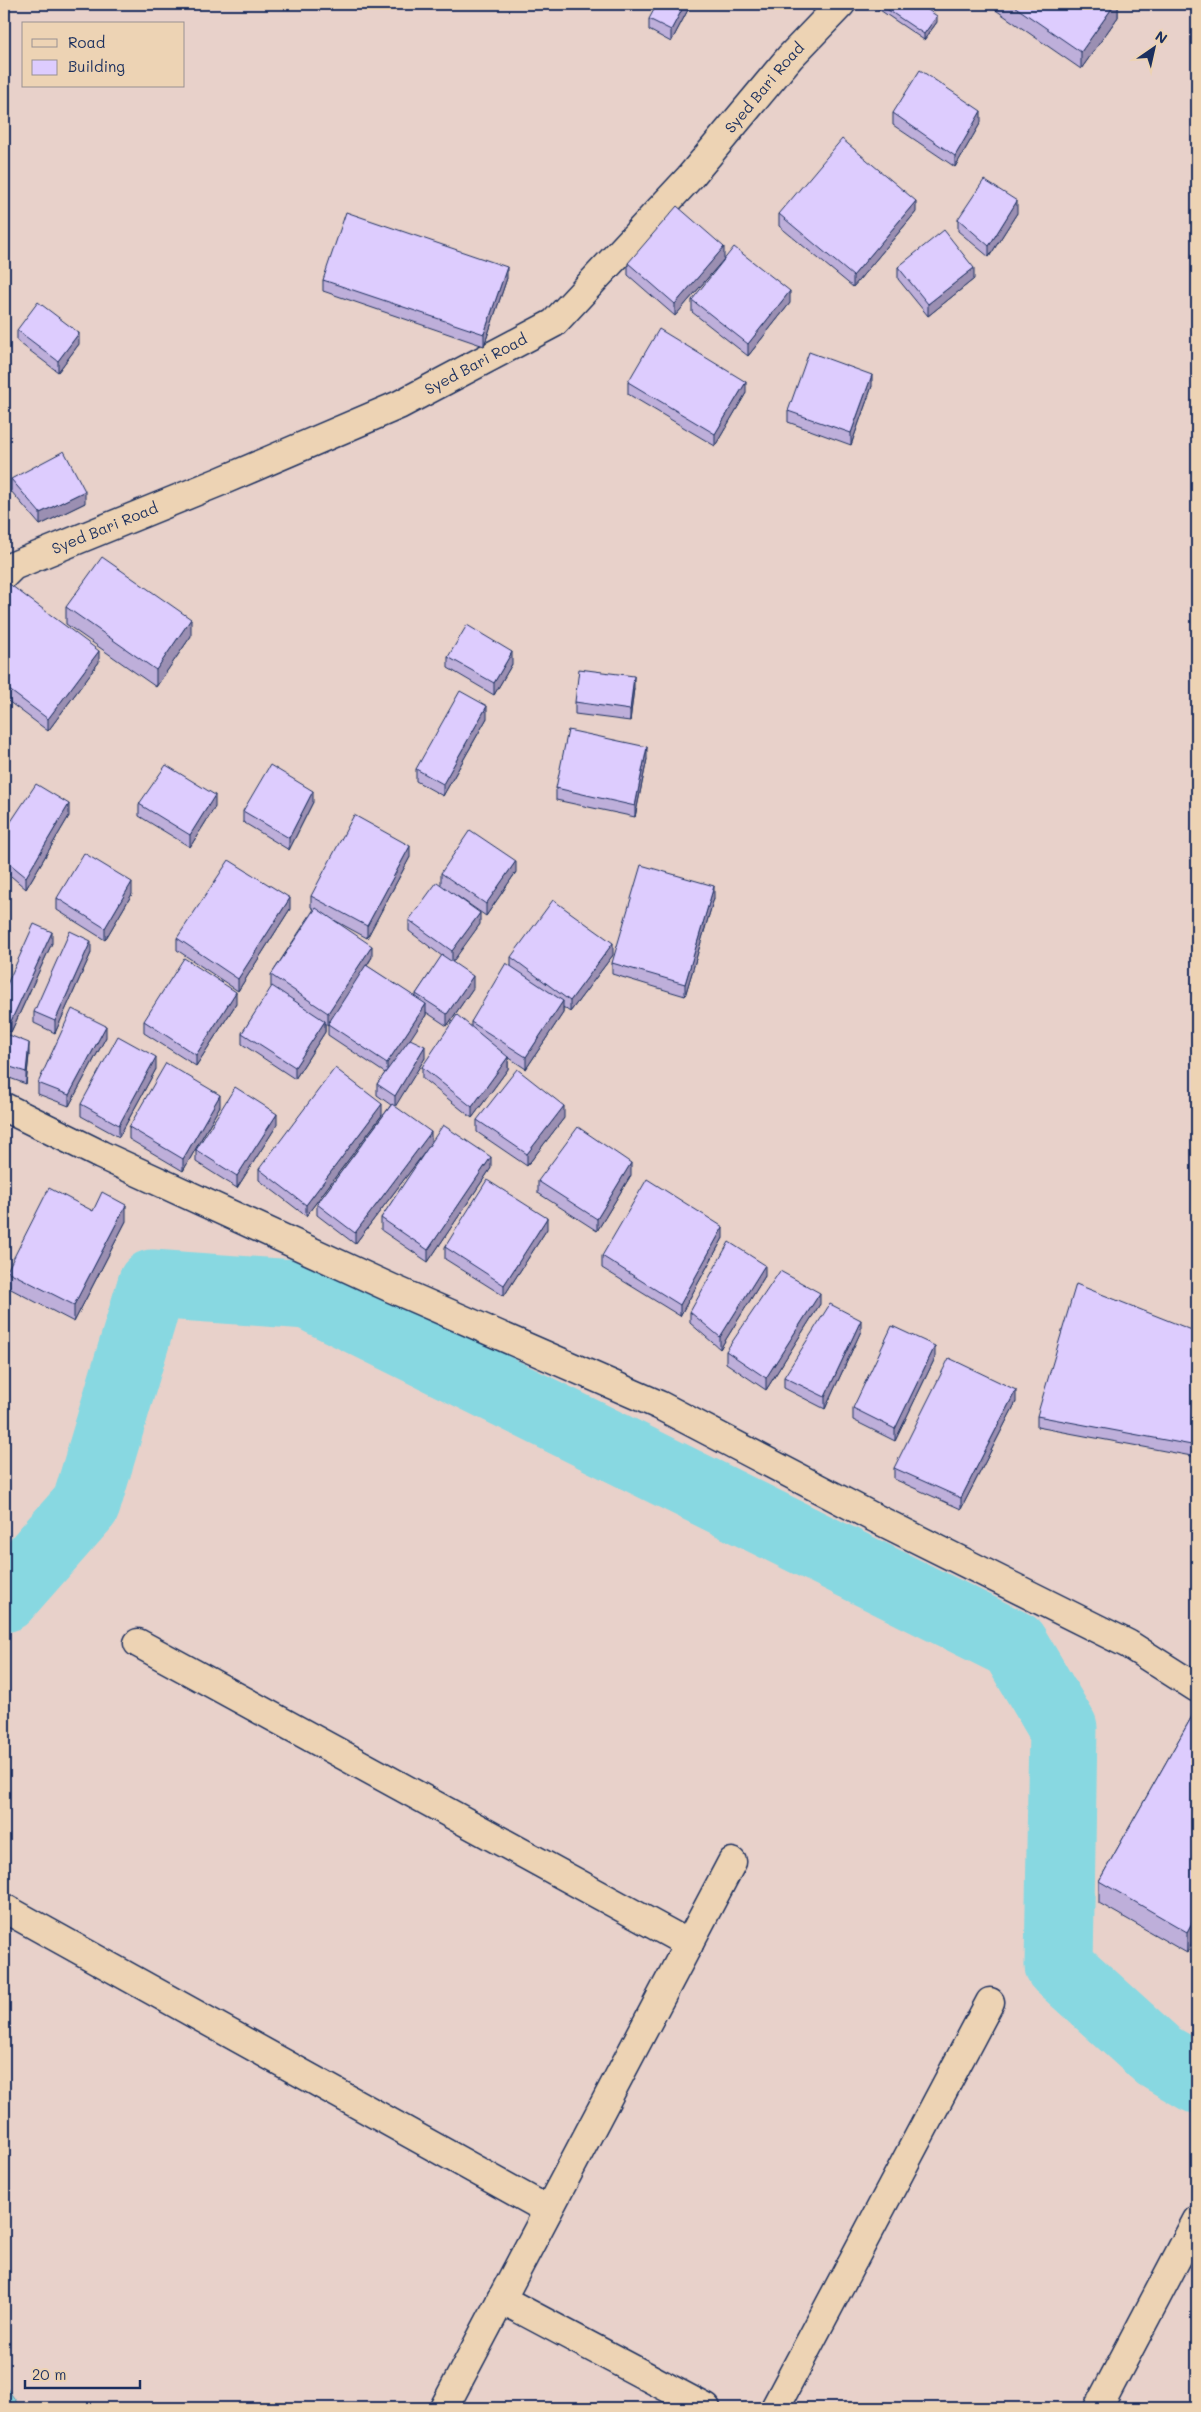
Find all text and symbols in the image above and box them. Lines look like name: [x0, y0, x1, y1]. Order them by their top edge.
legend: [22, 22, 185, 88]
north arrow: [1128, 22, 1178, 72]
text: N: [1152, 26, 1171, 48]
text: Road: [68, 32, 105, 52]
street label: Syed Bari Road: [720, 38, 808, 137]
text: Building: [68, 56, 125, 76]
street label: Syed Bari Road: [421, 328, 530, 399]
street label: Syed Bari Road: [48, 497, 161, 558]
scale bar: [25, 2357, 140, 2389]
text: 20 m: [32, 2364, 66, 2384]

